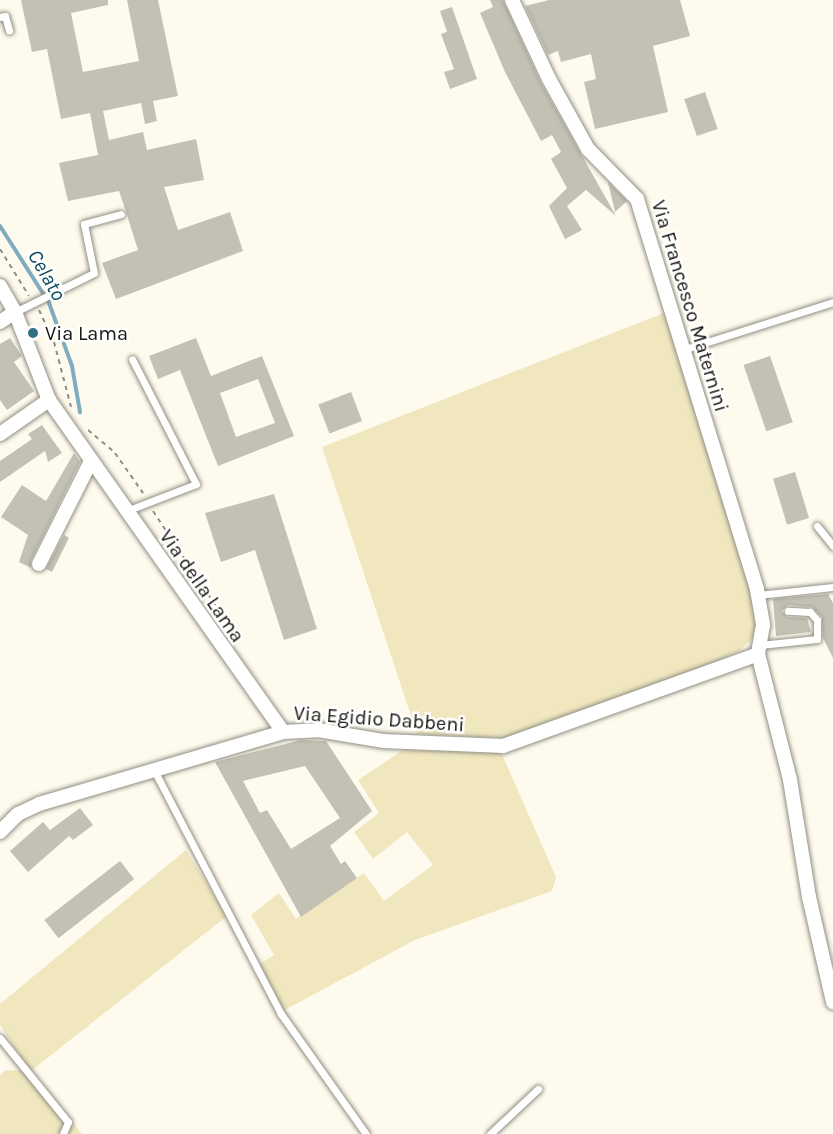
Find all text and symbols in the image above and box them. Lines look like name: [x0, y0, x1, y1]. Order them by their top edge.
street label: Via Francesco Maternini: [646, 197, 734, 415]
water label: Celato: [22, 245, 72, 305]
place label: Via Lama: [45, 321, 128, 345]
marker: Via Lama: [26, 326, 40, 340]
street label: Via della Lama: [154, 525, 250, 647]
street label: Via Egidio Dabbeni: [293, 701, 465, 737]

